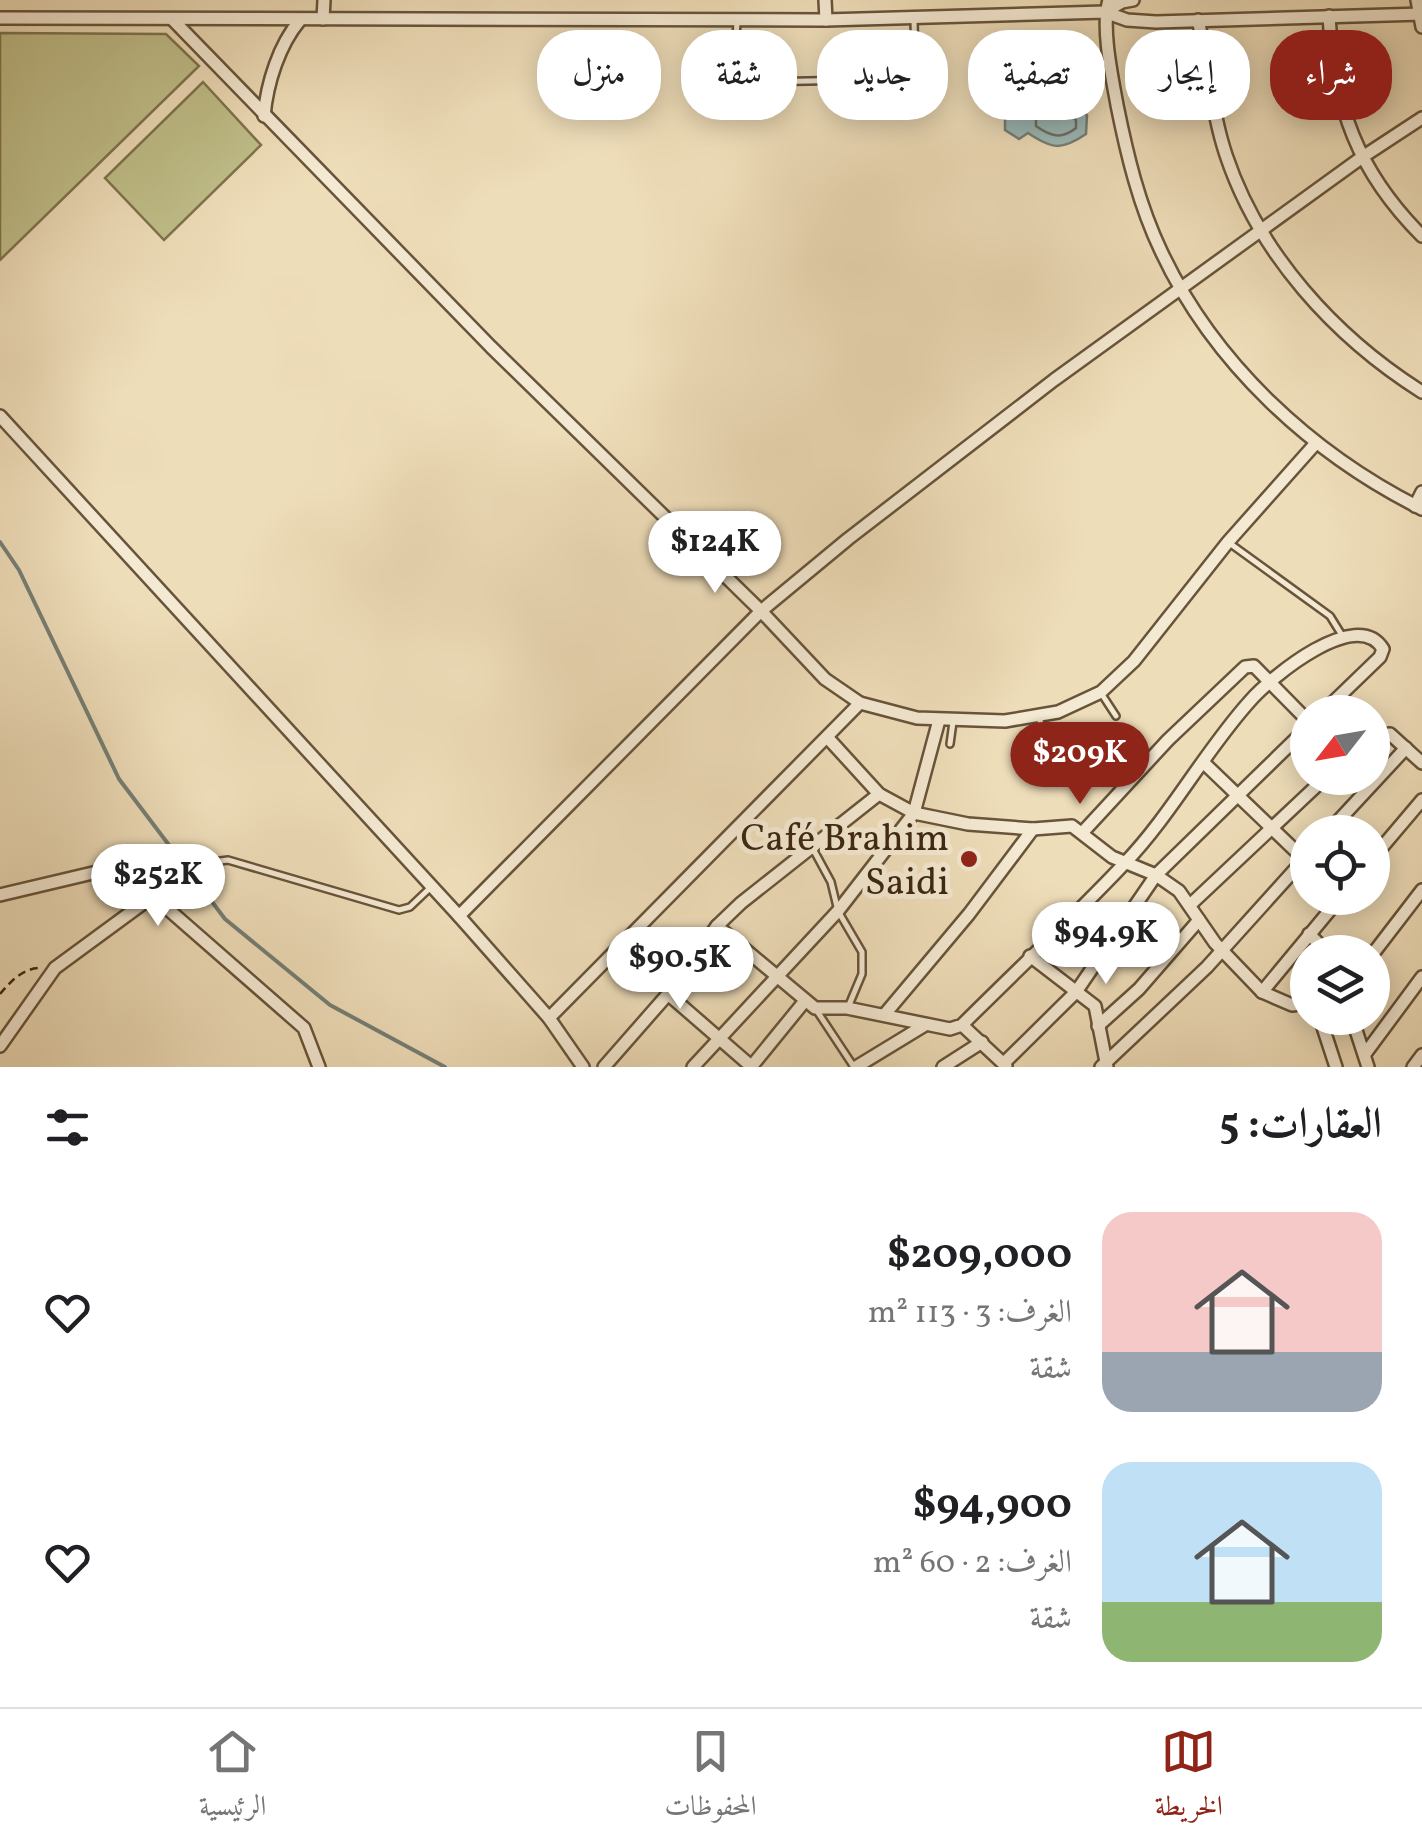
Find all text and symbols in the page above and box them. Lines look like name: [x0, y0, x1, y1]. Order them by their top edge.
chip: منزل: [537, 30, 661, 120]
chip: شقة: [681, 30, 797, 120]
chip: جديد: [817, 30, 948, 120]
chip: تصفية: [968, 30, 1105, 120]
chip: إيجار: [1125, 30, 1250, 120]
chip: شراء: [1270, 30, 1392, 120]
pin: $124K: [645, 511, 785, 596]
text: $124K: [670, 521, 760, 565]
north arrow: [1290, 695, 1390, 795]
map controls: [1290, 695, 1390, 1035]
pin: $209K: [1010, 722, 1150, 807]
text: $209K: [1032, 732, 1128, 776]
place label: Café Brahim Saidi: [740, 814, 949, 911]
button: locate: [1290, 815, 1390, 915]
pin: $252K: [88, 844, 228, 929]
marker: Café Brahim Saidi: [958, 848, 980, 870]
text: $252K: [113, 854, 203, 898]
pin: $94.9K: [1025, 902, 1187, 987]
text: $94.9K: [1054, 912, 1158, 956]
pin: $90.5K: [599, 927, 761, 1012]
button: layers: [1290, 935, 1390, 1035]
text: $90.5K: [629, 937, 731, 981]
text: العقارات: 5: [1219, 1097, 1382, 1156]
icon: filters: [40, 1100, 95, 1155]
text: $209,000: [887, 1227, 1072, 1286]
icon: home: [1182, 1252, 1302, 1372]
icon: heart: [40, 1285, 95, 1340]
text: الغرف: 3 · 113 m²: [868, 1292, 1072, 1336]
text: شقة: [1030, 1348, 1072, 1392]
text: $94,900: [913, 1477, 1072, 1536]
icon: home: [1182, 1502, 1302, 1622]
icon: heart: [40, 1535, 95, 1590]
text: الغرف: 2 · 60 m²: [873, 1542, 1072, 1586]
text: شقة: [1030, 1598, 1072, 1642]
tab: الرئيسية: [199, 1724, 266, 1833]
tab: المحفوظات: [664, 1724, 757, 1833]
tab: الخريطة: [1155, 1724, 1223, 1833]

